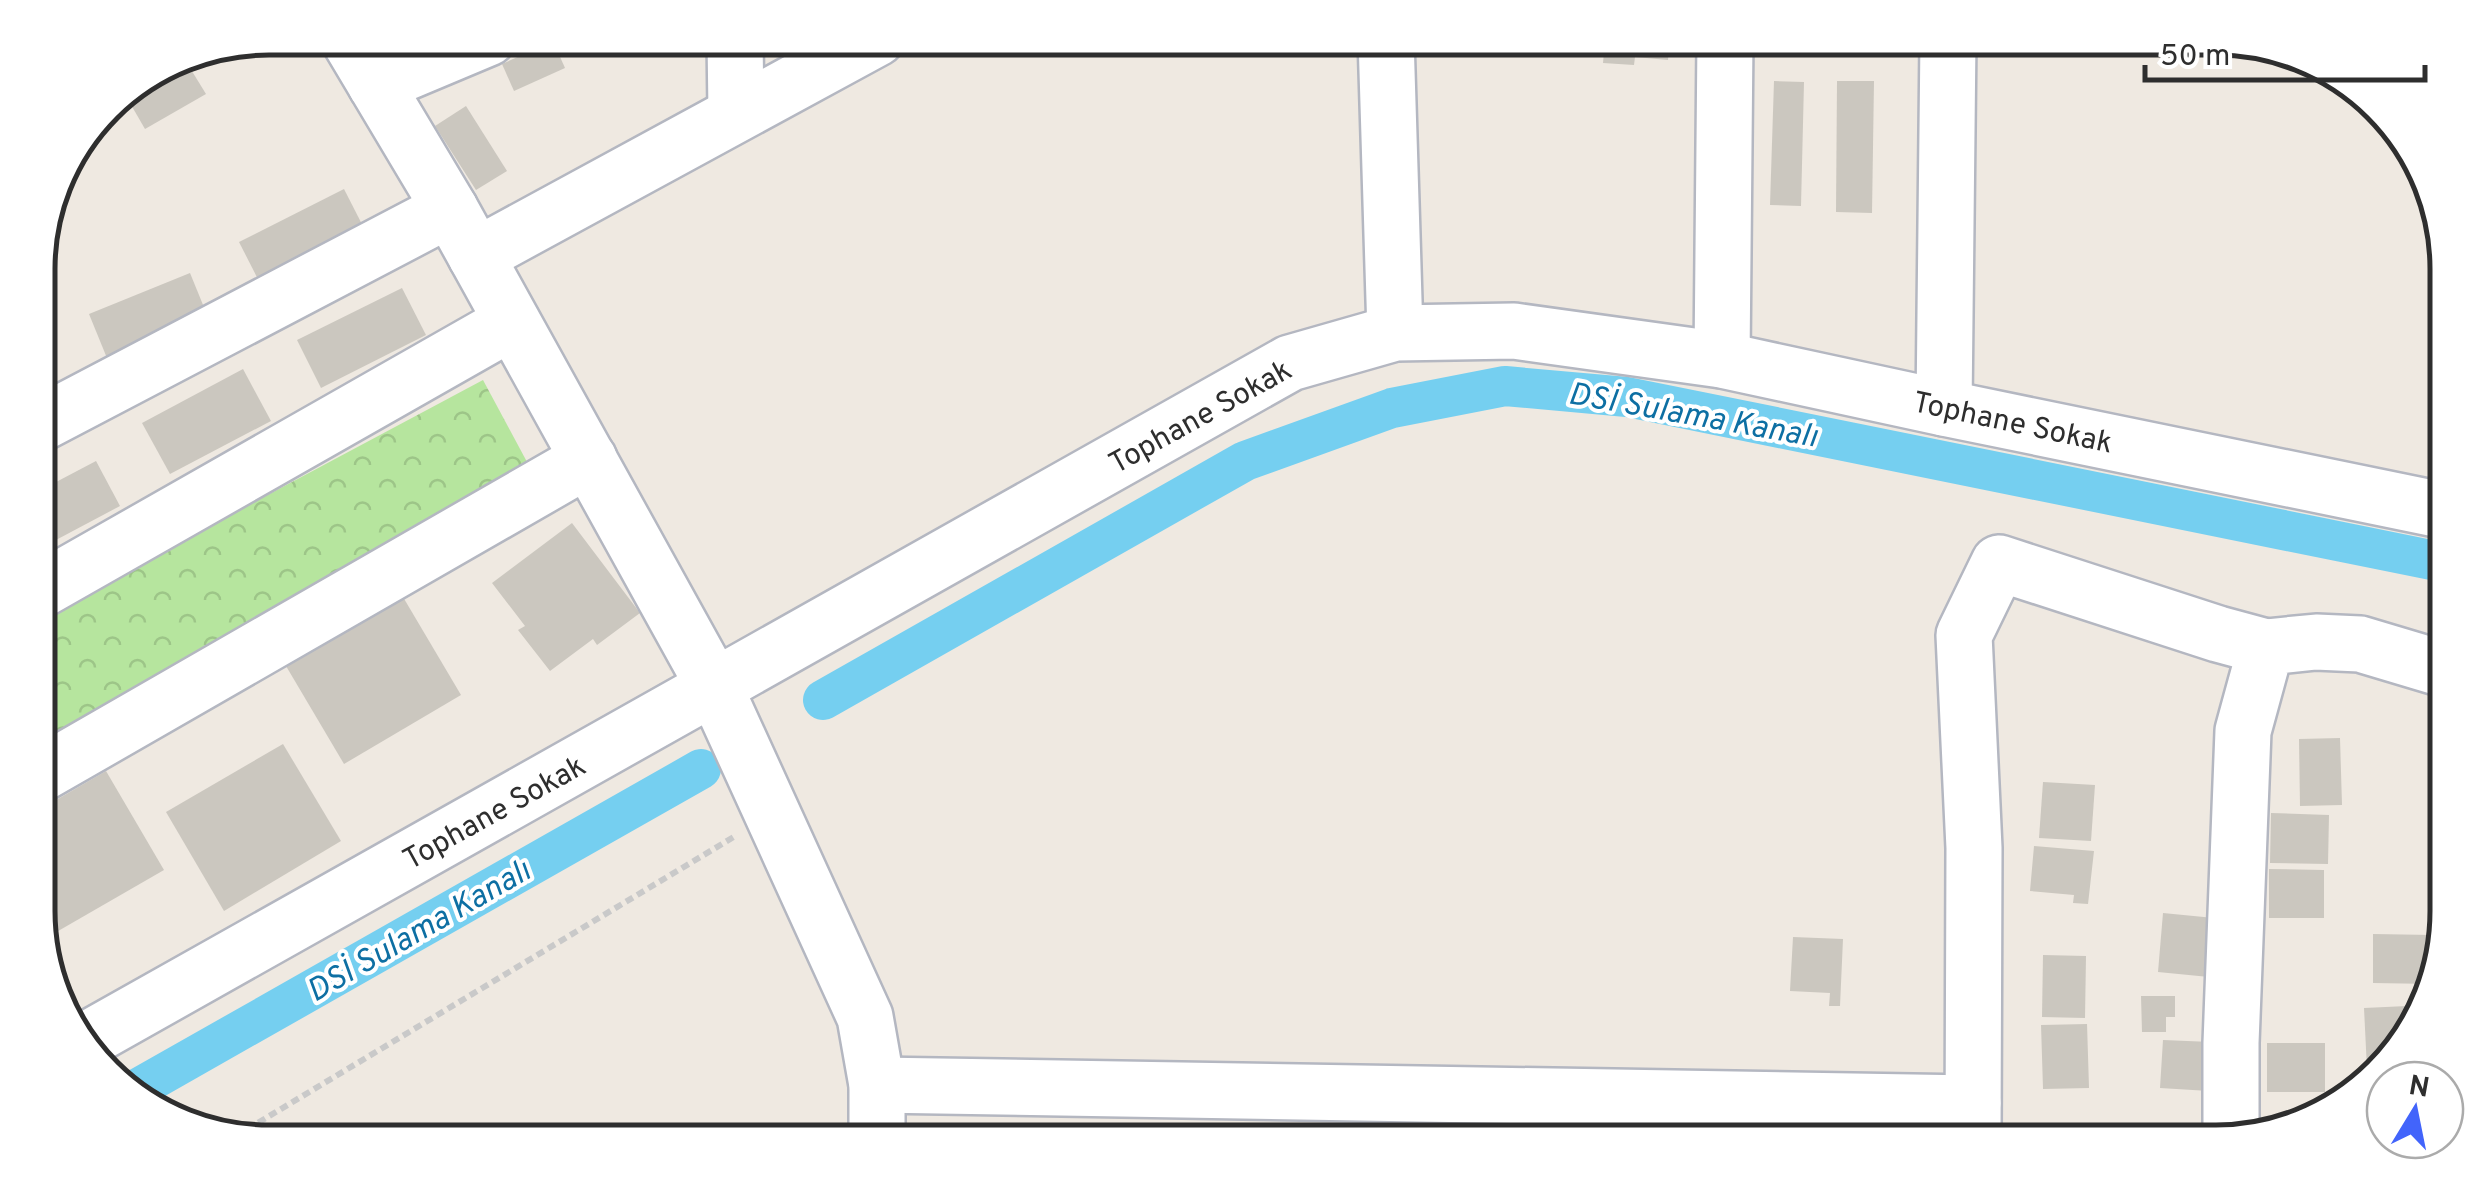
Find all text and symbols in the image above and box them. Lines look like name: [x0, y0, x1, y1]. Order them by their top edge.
scale bar: [2145, 20, 2425, 82]
text: 50 m: [2160, 39, 2230, 76]
street label: Tophane Sokak: [1103, 353, 1299, 484]
water label: DSİ Sulama Kanalı: [1565, 374, 1821, 459]
street label: Tophane Sokak: [1909, 385, 2116, 464]
street label: Tophane Sokak: [397, 749, 593, 880]
water label: DSİ Sulama Kanalı: [300, 851, 540, 1013]
north arrow: [2365, 1060, 2465, 1160]
text: N: [2406, 1069, 2432, 1108]

